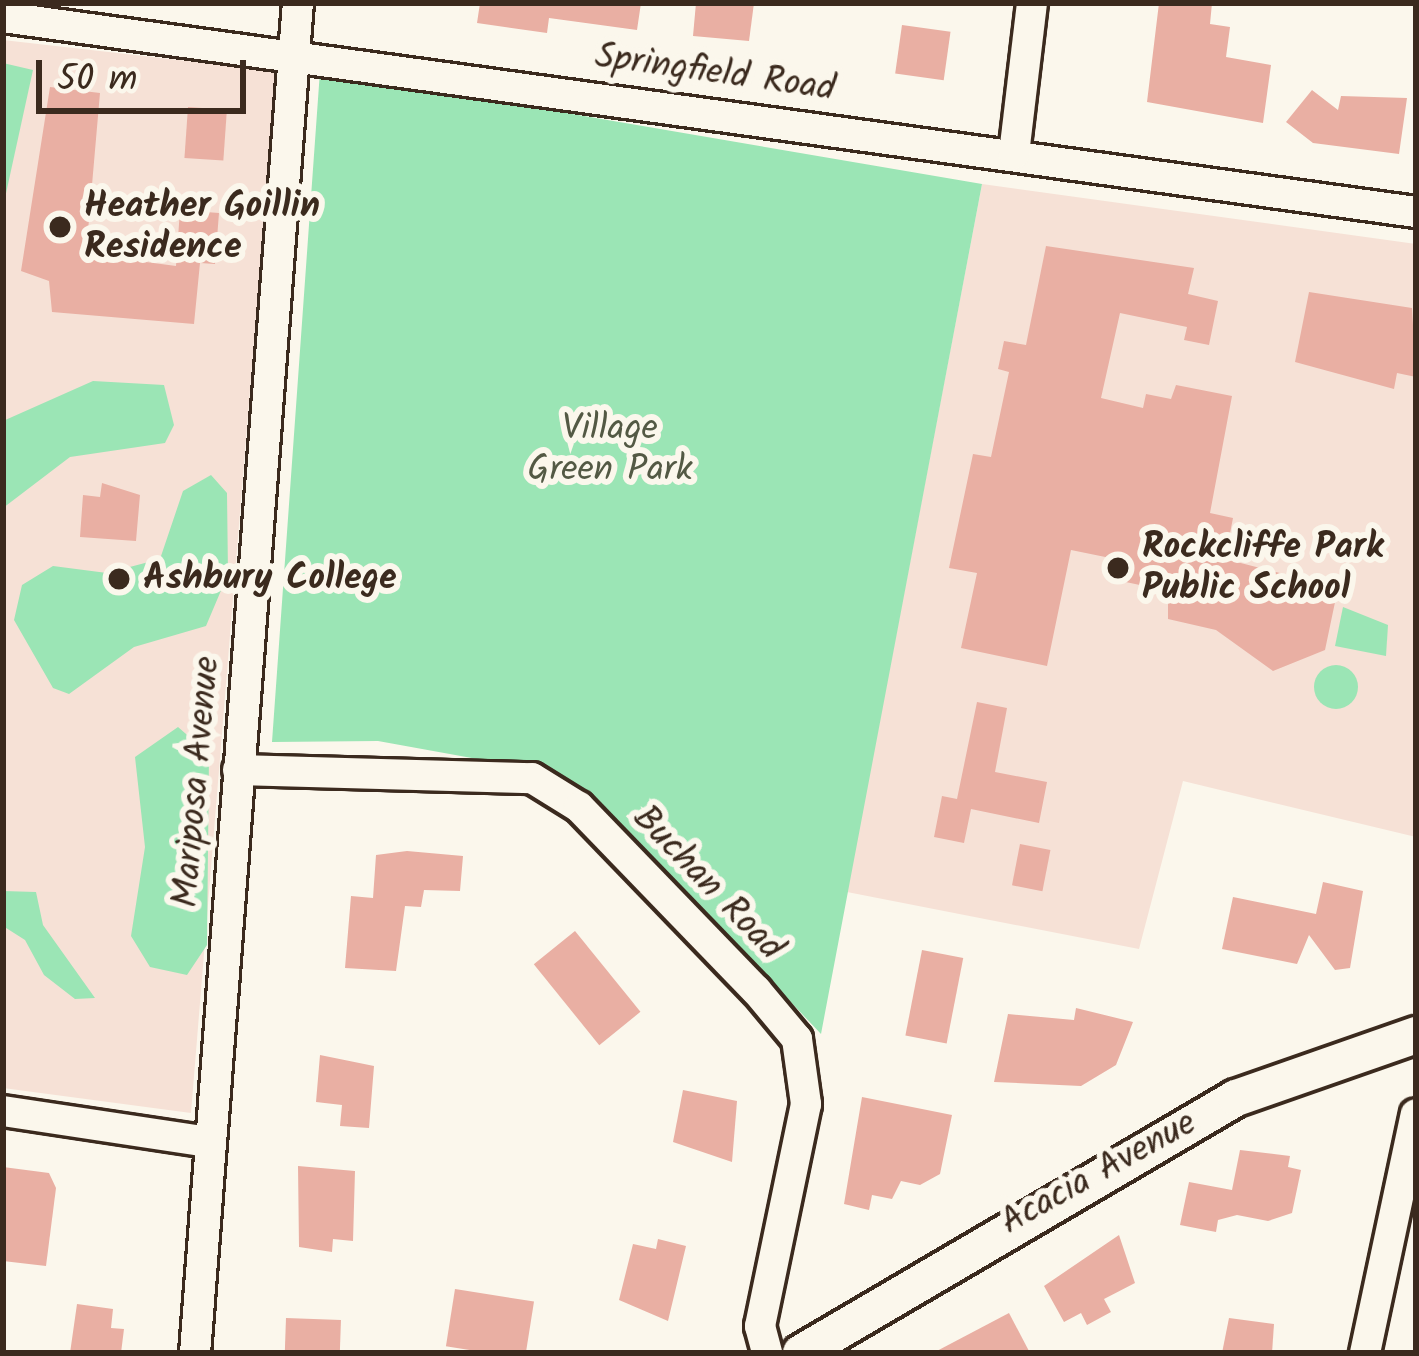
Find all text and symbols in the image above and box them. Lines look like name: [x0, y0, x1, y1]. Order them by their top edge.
scale bar: [42, 36, 252, 110]
street label: Springfield Road: [592, 36, 838, 112]
text: 50 m: [57, 52, 137, 109]
place label: Heather Goillin Residence: [84, 184, 320, 269]
marker: Heather Goillin Residence: [47, 214, 73, 240]
park label: Village Green Park: [527, 407, 693, 492]
place label: Rockcliffe Park Public School: [1142, 525, 1384, 610]
marker: Rockcliffe Park Public School: [1105, 555, 1131, 581]
place label: Ashbury College: [143, 557, 397, 601]
marker: Ashbury College: [106, 566, 132, 592]
street label: Mariposa Avenue: [166, 655, 230, 909]
street label: Buchan Road: [623, 798, 791, 970]
street label: Acacia Avenue: [994, 1103, 1204, 1245]

